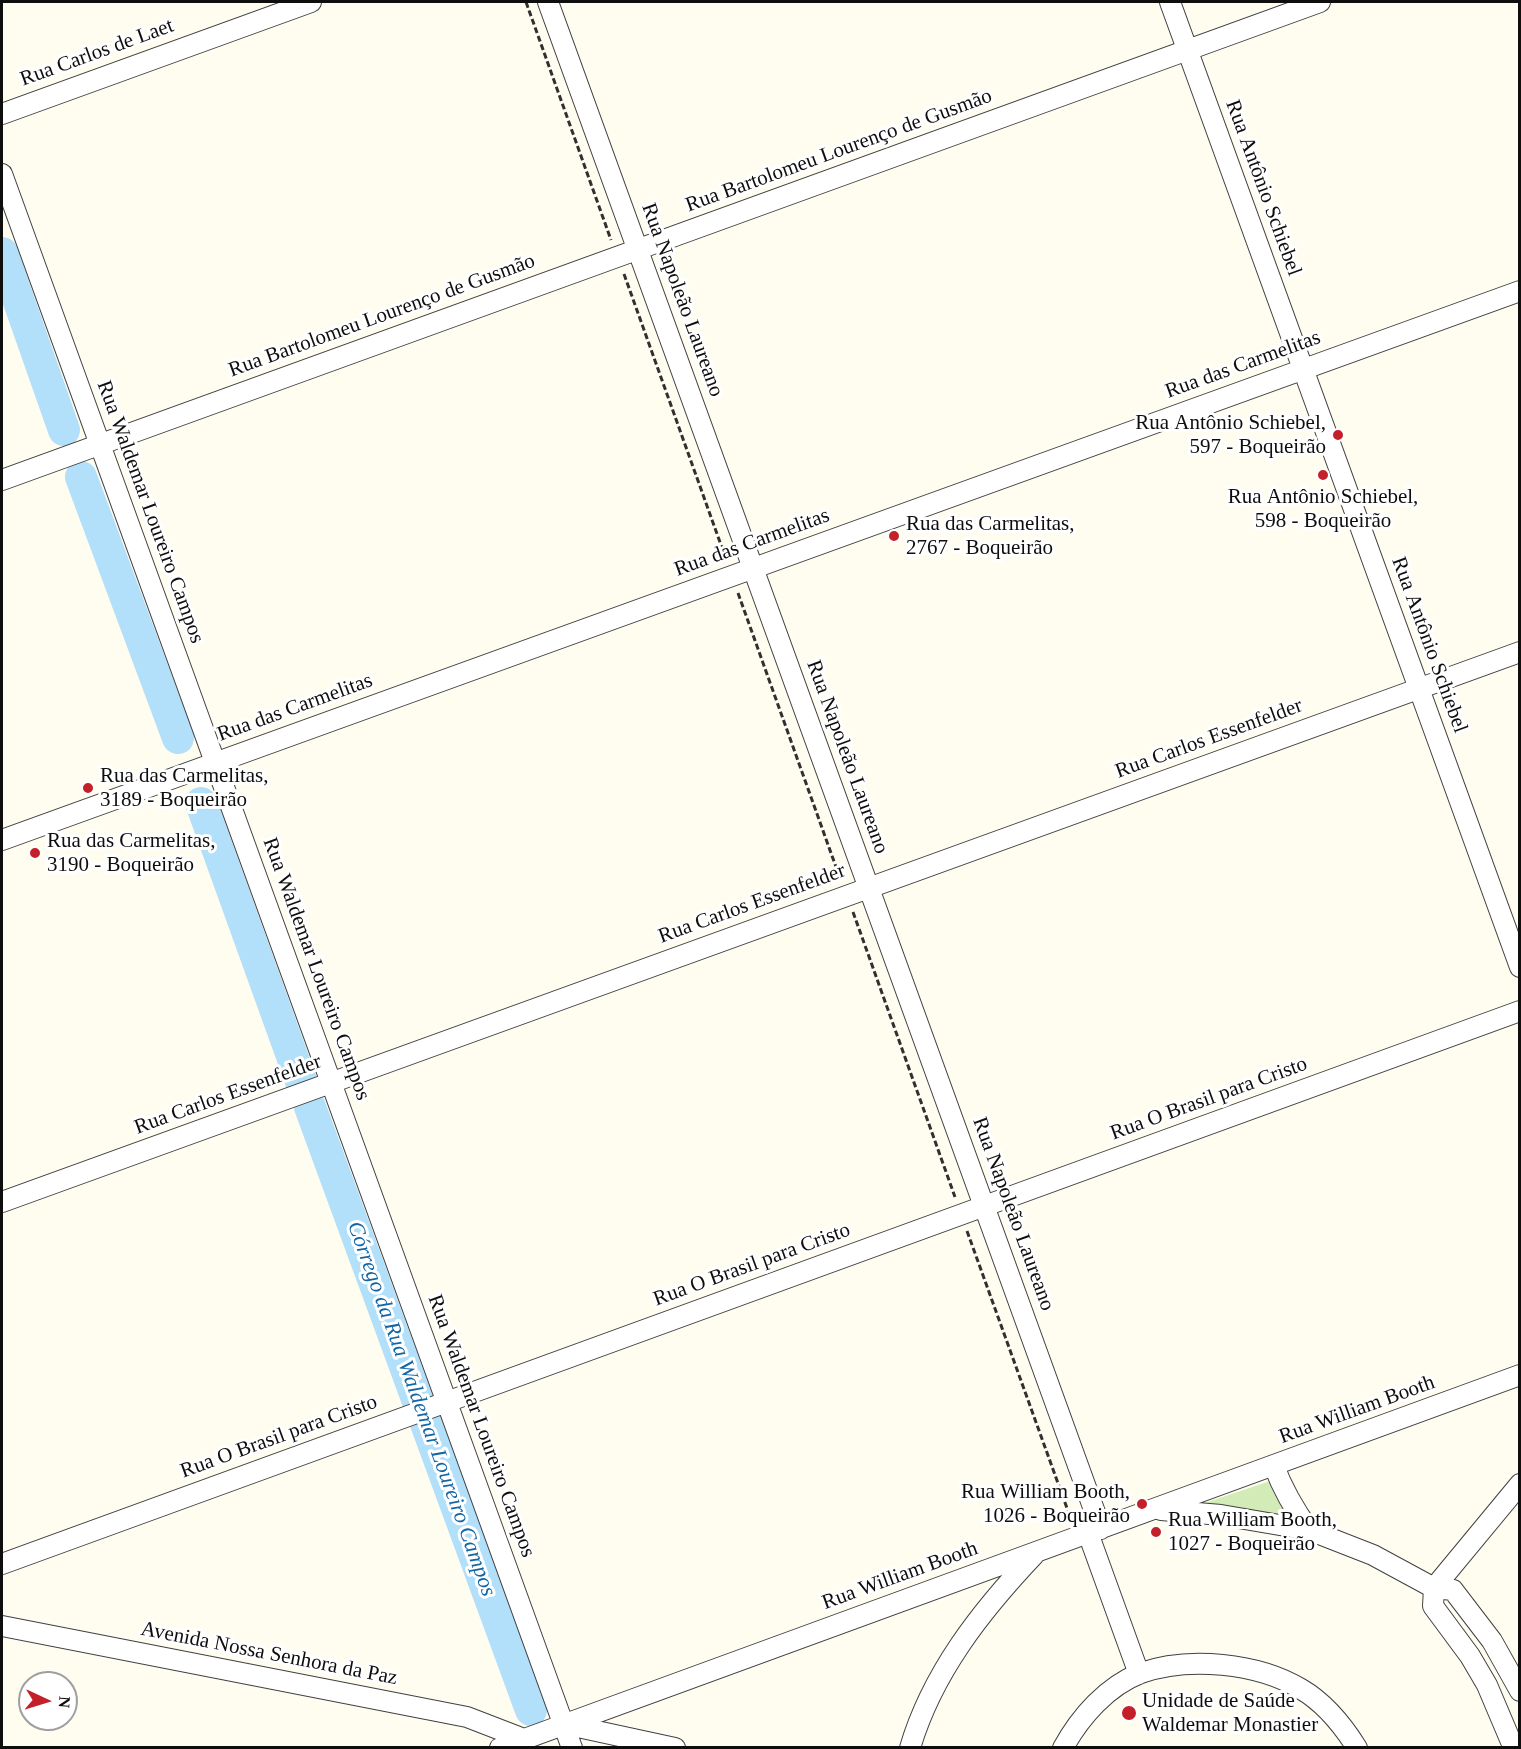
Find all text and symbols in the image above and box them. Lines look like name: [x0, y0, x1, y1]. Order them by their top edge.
street label: Rua Carlos de Laet: [17, 14, 177, 92]
street label: Rua Bartolomeu Lourenço de Gusmão: [682, 84, 996, 218]
street label: Rua Antônio Schiebel: [1219, 97, 1307, 279]
street label: Rua Napoleão Laureano: [635, 200, 729, 400]
street label: Rua Bartolomeu Lourenço de Gusmão: [225, 249, 539, 383]
street label: Rua das Carmelitas: [1162, 325, 1324, 405]
street label: Rua Waldemar Loureiro Campos: [91, 377, 209, 647]
place label: Rua Antônio Schiebel, 597 - Boqueirão: [1135, 410, 1326, 460]
marker: Rua Antônio Schiebel, 597 - Boqueirão: [1331, 428, 1345, 442]
marker: Rua Antônio Schiebel, 598 - Boqueirão: [1316, 468, 1330, 482]
place label: Rua Antônio Schiebel, 598 - Boqueirão: [1228, 484, 1418, 534]
street label: Rua das Carmelitas: [671, 503, 833, 583]
place label: Rua das Carmelitas, 2767 - Boqueirão: [906, 511, 1075, 561]
marker: Rua das Carmelitas, 2767 - Boqueirão: [887, 529, 901, 543]
street label: Rua Antônio Schiebel: [1385, 554, 1473, 736]
street label: Rua Napoleão Laureano: [800, 657, 894, 857]
street label: Rua das Carmelitas: [214, 668, 376, 748]
street label: Rua Carlos Essenfelder: [1112, 693, 1306, 785]
place label: Rua das Carmelitas, 3189 - Boqueirão: [100, 763, 269, 813]
marker: Rua das Carmelitas, 3189 - Boqueirão: [81, 781, 95, 795]
place label: Rua das Carmelitas, 3190 - Boqueirão: [47, 828, 216, 878]
street label: Rua Waldemar Loureiro Campos: [257, 834, 375, 1104]
marker: Rua das Carmelitas, 3190 - Boqueirão: [28, 846, 42, 860]
street label: Rua Carlos Essenfelder: [655, 858, 849, 950]
street label: Rua Carlos Essenfelder: [131, 1049, 325, 1141]
street label: Rua O Brasil para Cristo: [1107, 1052, 1311, 1146]
street label: Rua Napoleão Laureano: [966, 1114, 1060, 1314]
water label: Córrego da Rua Waldemar Loureiro Campos: [341, 1218, 501, 1600]
street label: Rua O Brasil para Cristo: [650, 1218, 854, 1312]
street label: Rua Waldemar Loureiro Campos: [422, 1291, 540, 1561]
street label: Rua William Booth: [1276, 1370, 1438, 1450]
street label: Rua O Brasil para Cristo: [177, 1390, 381, 1484]
place label: Rua William Booth, 1026 - Boqueirão: [961, 1479, 1130, 1529]
marker: Rua William Booth, 1026 - Boqueirão: [1135, 1497, 1149, 1511]
place label: Rua William Booth, 1027 - Boqueirão: [1168, 1507, 1337, 1557]
marker: Rua William Booth, 1027 - Boqueirão: [1149, 1525, 1163, 1539]
street label: Rua William Booth: [819, 1536, 981, 1616]
street label: Avenida Nossa Senhora da Paz: [139, 1617, 399, 1691]
north arrow: [18, 1671, 78, 1731]
place label: Unidade de Saúde Waldemar Monastier: [1142, 1688, 1318, 1738]
text: N: [56, 1696, 73, 1709]
marker: Unidade de Saúde Waldemar Monastier: [1120, 1704, 1138, 1722]

